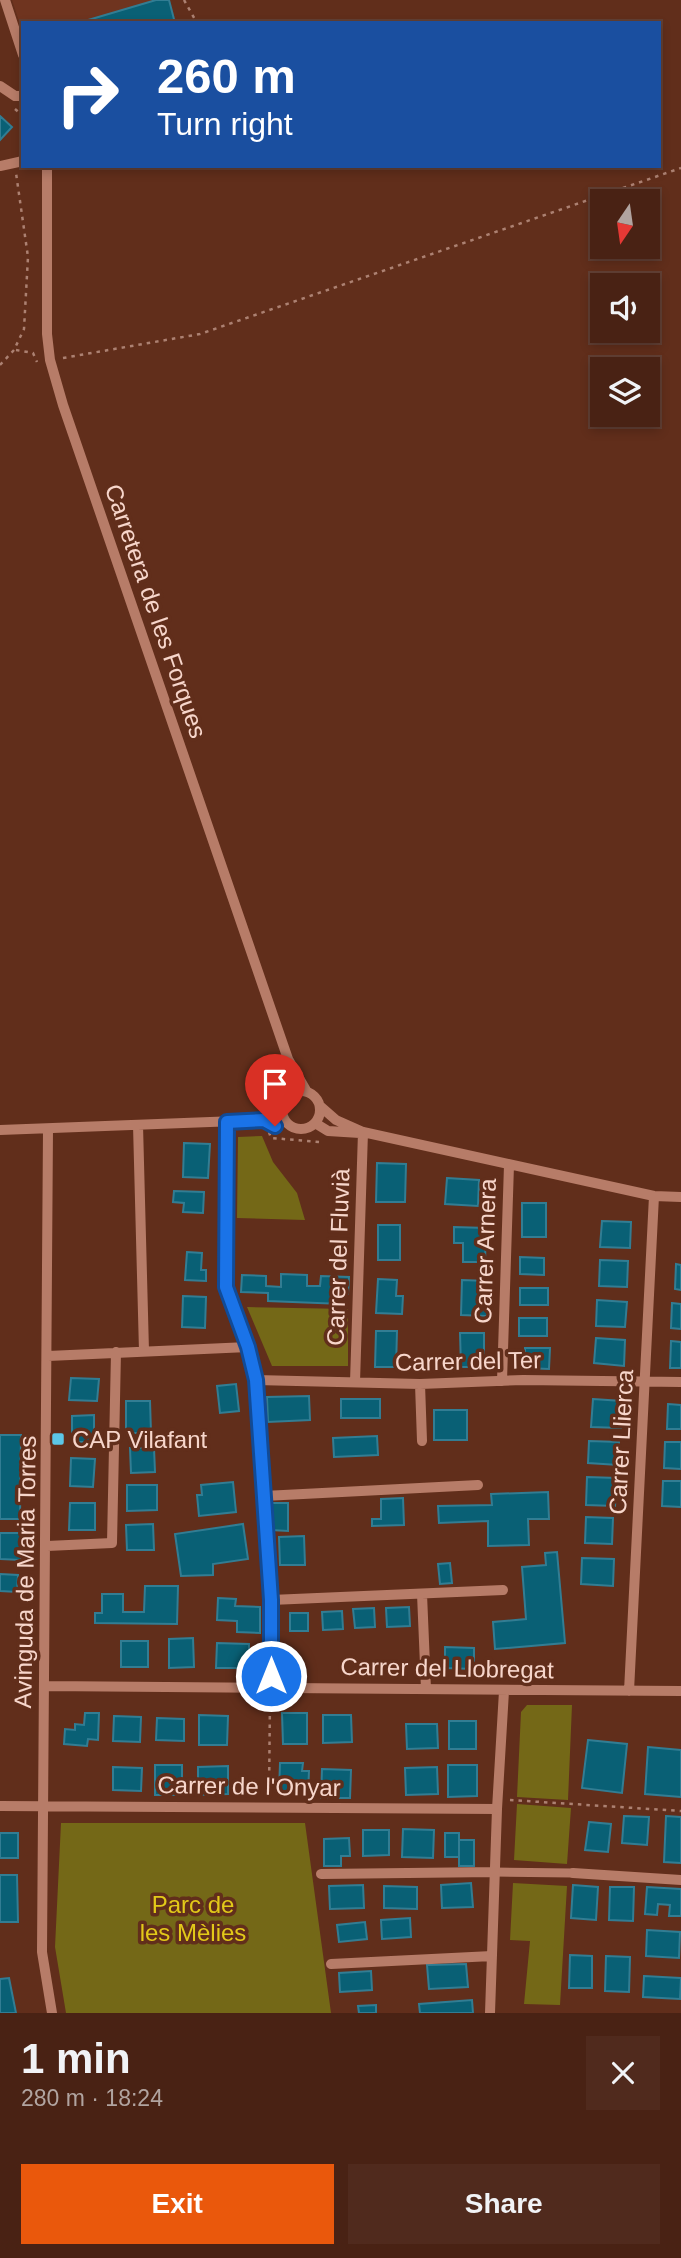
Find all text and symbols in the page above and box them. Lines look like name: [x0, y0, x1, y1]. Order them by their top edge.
icon: right: [42, 49, 133, 140]
text: 260 m: [157, 49, 296, 103]
text: Turn right: [157, 106, 293, 142]
north arrow: [590, 189, 660, 259]
map controls: [590, 189, 660, 427]
button: sound: [590, 273, 660, 343]
button: layers: [590, 357, 660, 427]
street label: Carretera de les Forques: [100, 480, 212, 742]
pin: [245, 1054, 305, 1126]
icon: arrive: [256, 1065, 294, 1103]
street label: Carrer del Fluvià: [321, 1167, 355, 1346]
street label: Carrer Arnera: [469, 1177, 501, 1324]
street label: Carrer del Ter: [395, 1346, 541, 1376]
street label: Carrer Llierca: [604, 1368, 638, 1515]
place label: CAP Vilafant: [72, 1426, 208, 1453]
marker: CAP Vilafant: [50, 1431, 66, 1447]
street label: Avinguda de Maria Torres: [9, 1435, 41, 1709]
position arrow: [234, 1639, 308, 1713]
street label: Carrer del Llobregat: [340, 1653, 554, 1683]
street label: Carrer de l'Onyar: [157, 1771, 341, 1801]
park label: Parc de les Mèlies: [140, 1891, 246, 1946]
text: 1 min: [21, 2035, 131, 2082]
button: close: [586, 2036, 660, 2110]
text: 280 m · 18:24: [21, 2085, 163, 2111]
button: Exit: [21, 2164, 334, 2244]
button: Share: [348, 2164, 660, 2244]

